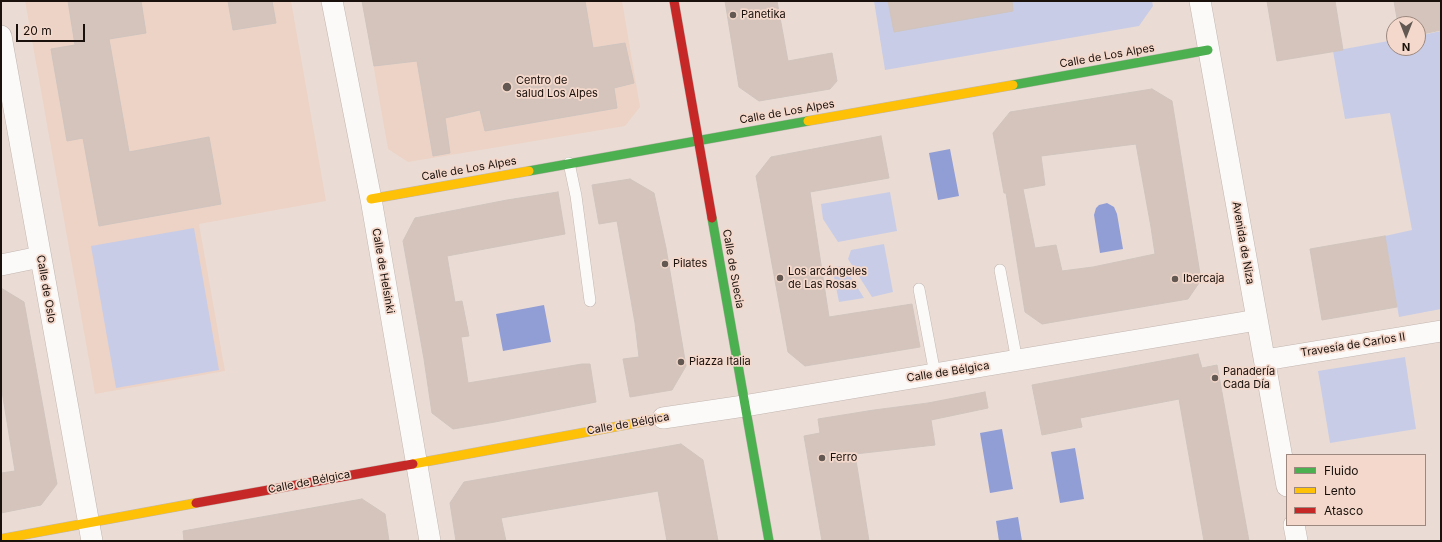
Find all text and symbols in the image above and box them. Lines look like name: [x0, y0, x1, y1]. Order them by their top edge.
place label: Panetika: [741, 8, 786, 22]
marker: Panetika: [728, 10, 738, 20]
scale bar: [18, 16, 87, 42]
north arrow: [1386, 16, 1426, 56]
text: 20 m: [23, 23, 52, 38]
text: N: [1402, 40, 1410, 54]
street label: Calle de Los Alpes: [1058, 41, 1156, 71]
place label: Centro de salud Los Alpes: [516, 74, 598, 100]
marker: Centro de salud Los Alpes: [501, 81, 513, 93]
street label: Calle de Los Alpes: [738, 97, 836, 127]
street label: Calle de Los Alpes: [420, 154, 518, 184]
street label: Avenida de Niza: [1229, 201, 1257, 285]
street label: Calle de Helsinki: [369, 227, 397, 315]
street label: Calle de Suecia: [720, 228, 746, 310]
street label: Calle de Oslo: [34, 254, 58, 324]
place label: Pilates: [673, 257, 707, 271]
marker: Pilates: [660, 259, 670, 269]
place label: Los arcángeles de Las Rosas: [788, 265, 867, 291]
place label: Ibercaja: [1183, 272, 1224, 286]
marker: Los arcángeles de Las Rosas: [775, 273, 785, 283]
marker: Ibercaja: [1170, 274, 1180, 284]
street label: Travesía de Carlos II: [1300, 330, 1406, 360]
place label: Piazza Italia: [689, 355, 751, 369]
marker: Piazza Italia: [676, 357, 686, 367]
street label: Calle de Bélgica: [906, 359, 990, 385]
place label: Panadería Cada Día: [1223, 365, 1275, 391]
marker: Panadería Cada Día: [1210, 373, 1220, 383]
street label: Calle de Bélgica: [586, 410, 670, 438]
place label: Ferro: [830, 451, 857, 465]
marker: Ferro: [817, 453, 827, 463]
legend: [1286, 454, 1426, 526]
text: Fluido: [1324, 463, 1359, 478]
street label: Calle de Bélgica: [267, 468, 351, 496]
text: Lento: [1324, 483, 1356, 498]
text: Atasco: [1324, 503, 1363, 518]

